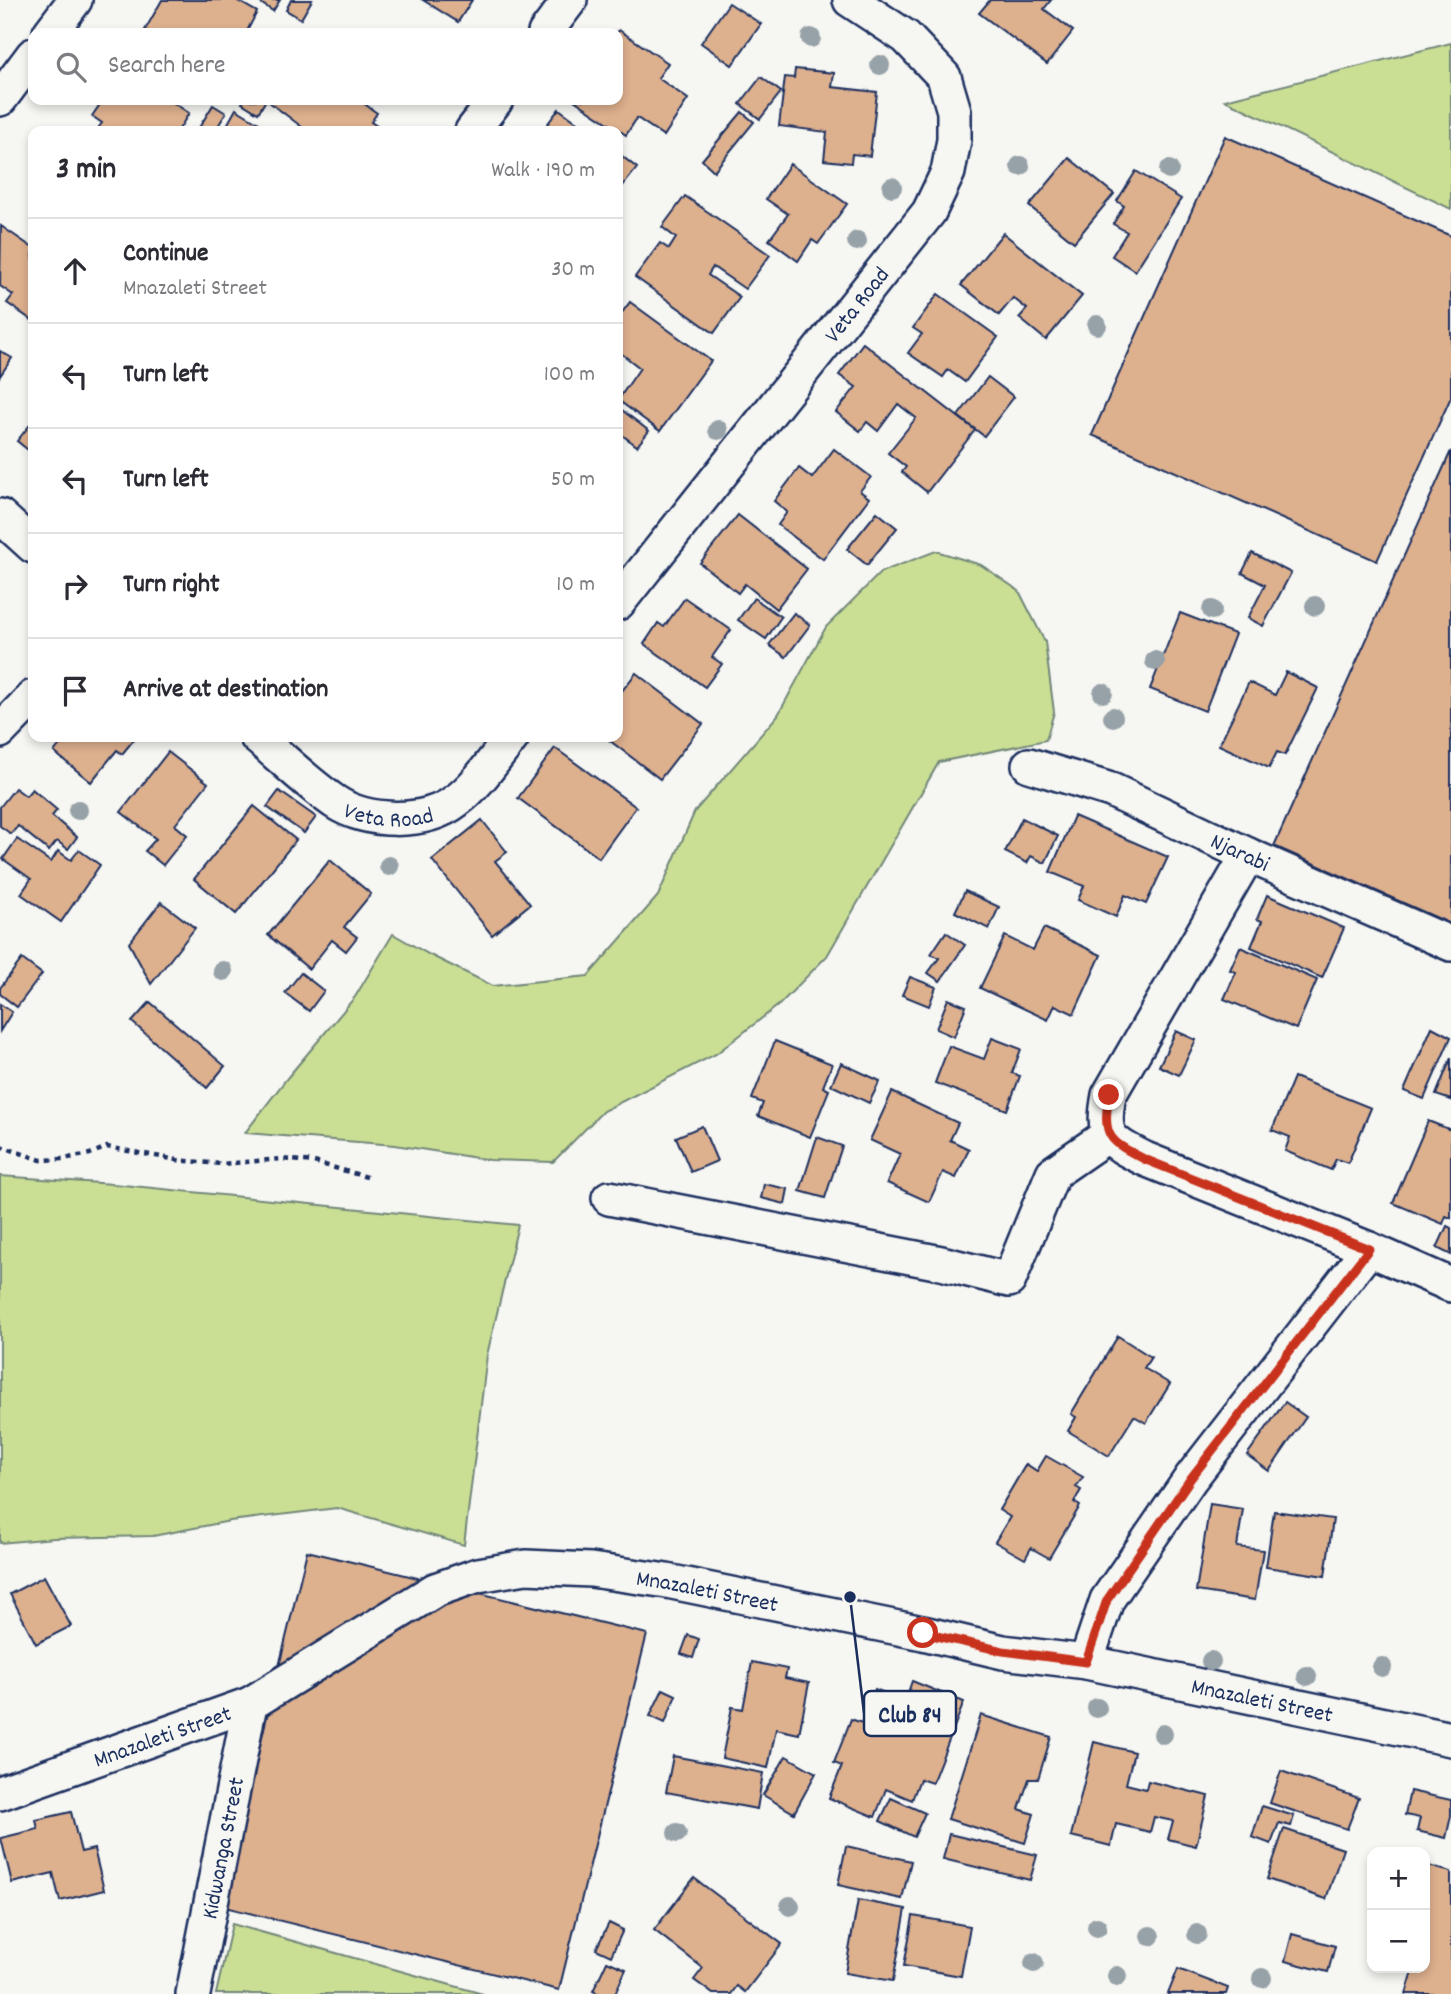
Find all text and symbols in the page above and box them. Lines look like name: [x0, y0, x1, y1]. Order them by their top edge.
search box: [28, 28, 623, 105]
icon: search: [52, 48, 90, 86]
text: Search here: [108, 48, 226, 85]
text: 3 min: [56, 150, 116, 193]
text: Walk · 190 m: [491, 155, 595, 188]
text: Continue: [123, 236, 208, 273]
icon: ahead: [56, 252, 94, 290]
text: 30 m: [551, 254, 595, 287]
street label: Veta Road: [818, 261, 899, 351]
text: Mnazaleti Street: [123, 273, 267, 306]
icon: left: [56, 357, 94, 395]
text: Turn left: [123, 357, 209, 394]
text: 100 m: [544, 359, 595, 392]
icon: left: [56, 462, 94, 500]
text: Turn left: [123, 462, 209, 499]
text: 50 m: [551, 464, 595, 497]
icon: right: [56, 567, 94, 605]
text: Turn right: [123, 567, 220, 604]
text: 10 m: [556, 569, 595, 602]
icon: arrive: [56, 672, 94, 710]
text: Arrive at destination: [123, 672, 328, 709]
street label: Veta Road: [338, 796, 437, 838]
street label: Njarabi: [1204, 826, 1274, 882]
route end: [1093, 1079, 1124, 1110]
street label: Mnazaleti Street: [634, 1564, 781, 1623]
route start: [907, 1617, 938, 1648]
street label: Mnazaleti Street: [1188, 1672, 1335, 1734]
callout: Club 84: [864, 1691, 956, 1736]
street label: Mnazaleti Street: [90, 1699, 237, 1778]
text: Club 84: [878, 1700, 942, 1734]
street label: Kidwanga Street: [195, 1775, 255, 1922]
map controls: [1367, 1847, 1430, 1973]
button: +: [1367, 1847, 1430, 1910]
button: −: [1367, 1910, 1430, 1973]

